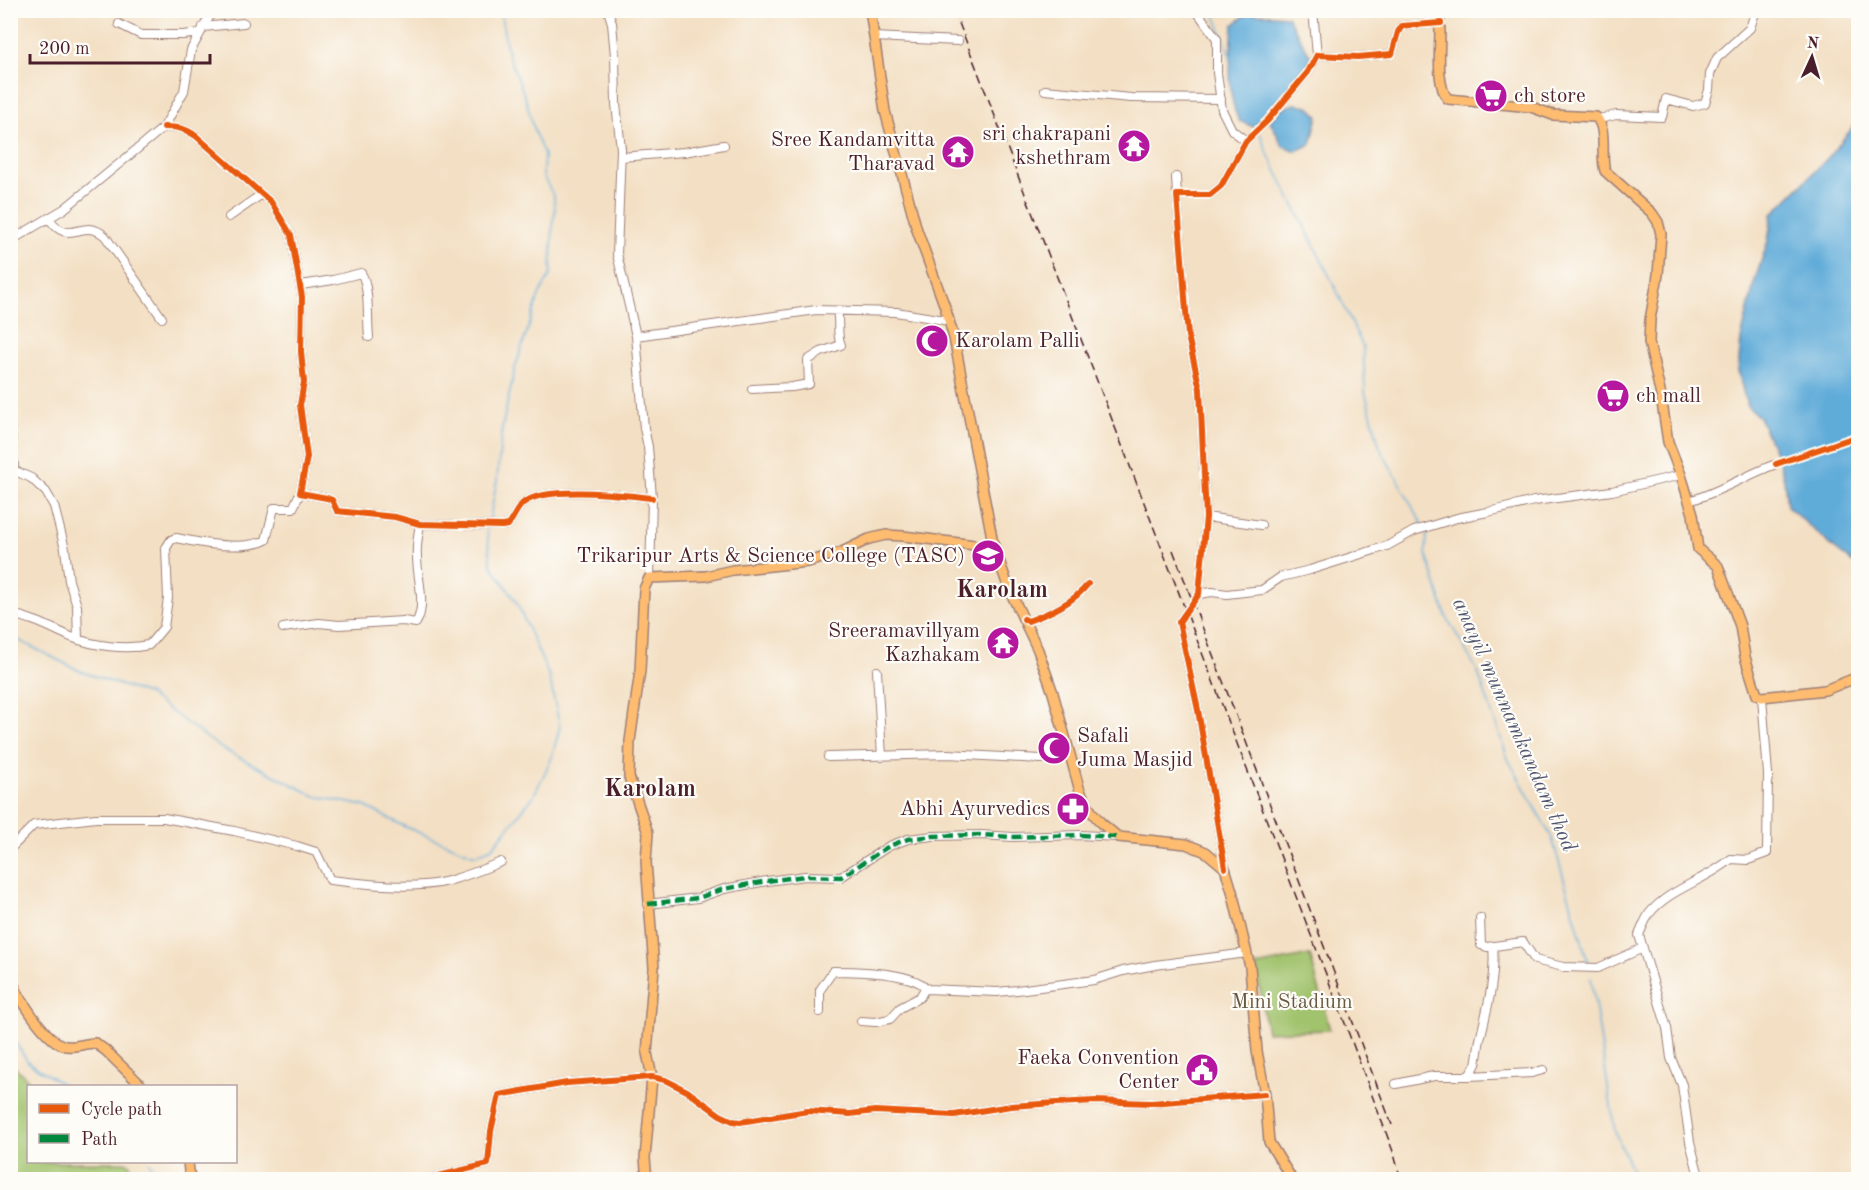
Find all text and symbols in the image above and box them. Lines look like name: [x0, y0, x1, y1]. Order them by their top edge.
scale bar: [30, 27, 210, 65]
north arrow: [1782, 27, 1842, 87]
text: N: [1806, 36, 1820, 52]
text: 200 m: [39, 40, 90, 58]
supermarket icon: ch store: [1473, 78, 1509, 114]
place label: ch store: [1514, 86, 1586, 107]
place label: sri chakrapani kshethram: [983, 124, 1111, 169]
temple icon: sri chakrapani kshethram: [1116, 128, 1152, 164]
place label: Sree Kandamvitta Tharavad: [771, 130, 935, 175]
temple icon: Sree Kandamvitta Tharavad: [940, 134, 976, 170]
mosque icon: Karolam Palli: [914, 323, 950, 359]
place label: Karolam Palli: [955, 331, 1080, 352]
supermarket icon: ch mall: [1595, 378, 1631, 414]
place label: ch mall: [1636, 386, 1701, 407]
school or university icon: Trikaripur Arts & Science College (TASC): [970, 538, 1006, 574]
place label: Trikaripur Arts & Science College (TASC): [576, 546, 965, 567]
district label: Karolam: [956, 579, 1048, 603]
water label: anayil munnamkandam thod: [1448, 595, 1580, 855]
place label: Sreeramavillyam Kazhakam: [828, 621, 980, 666]
temple icon: Sreeramavillyam Kazhakam: [985, 625, 1021, 661]
place label: Safali Juma Masjid: [1077, 726, 1193, 771]
mosque icon: Safali Juma Masjid: [1036, 730, 1072, 766]
district label: Karolam: [604, 778, 696, 802]
pharmacy icon: Abhi Ayurvedics: [1055, 791, 1091, 827]
place label: Abhi Ayurvedics: [899, 799, 1050, 820]
park label: Mini Stadium: [1231, 992, 1353, 1013]
place label: Faeka Convention Center: [1017, 1048, 1179, 1093]
public building icon: Faeka Convention Center: [1184, 1052, 1220, 1088]
legend: [27, 1085, 237, 1163]
text: Cycle path: [81, 1101, 162, 1119]
text: Path: [81, 1131, 118, 1149]

